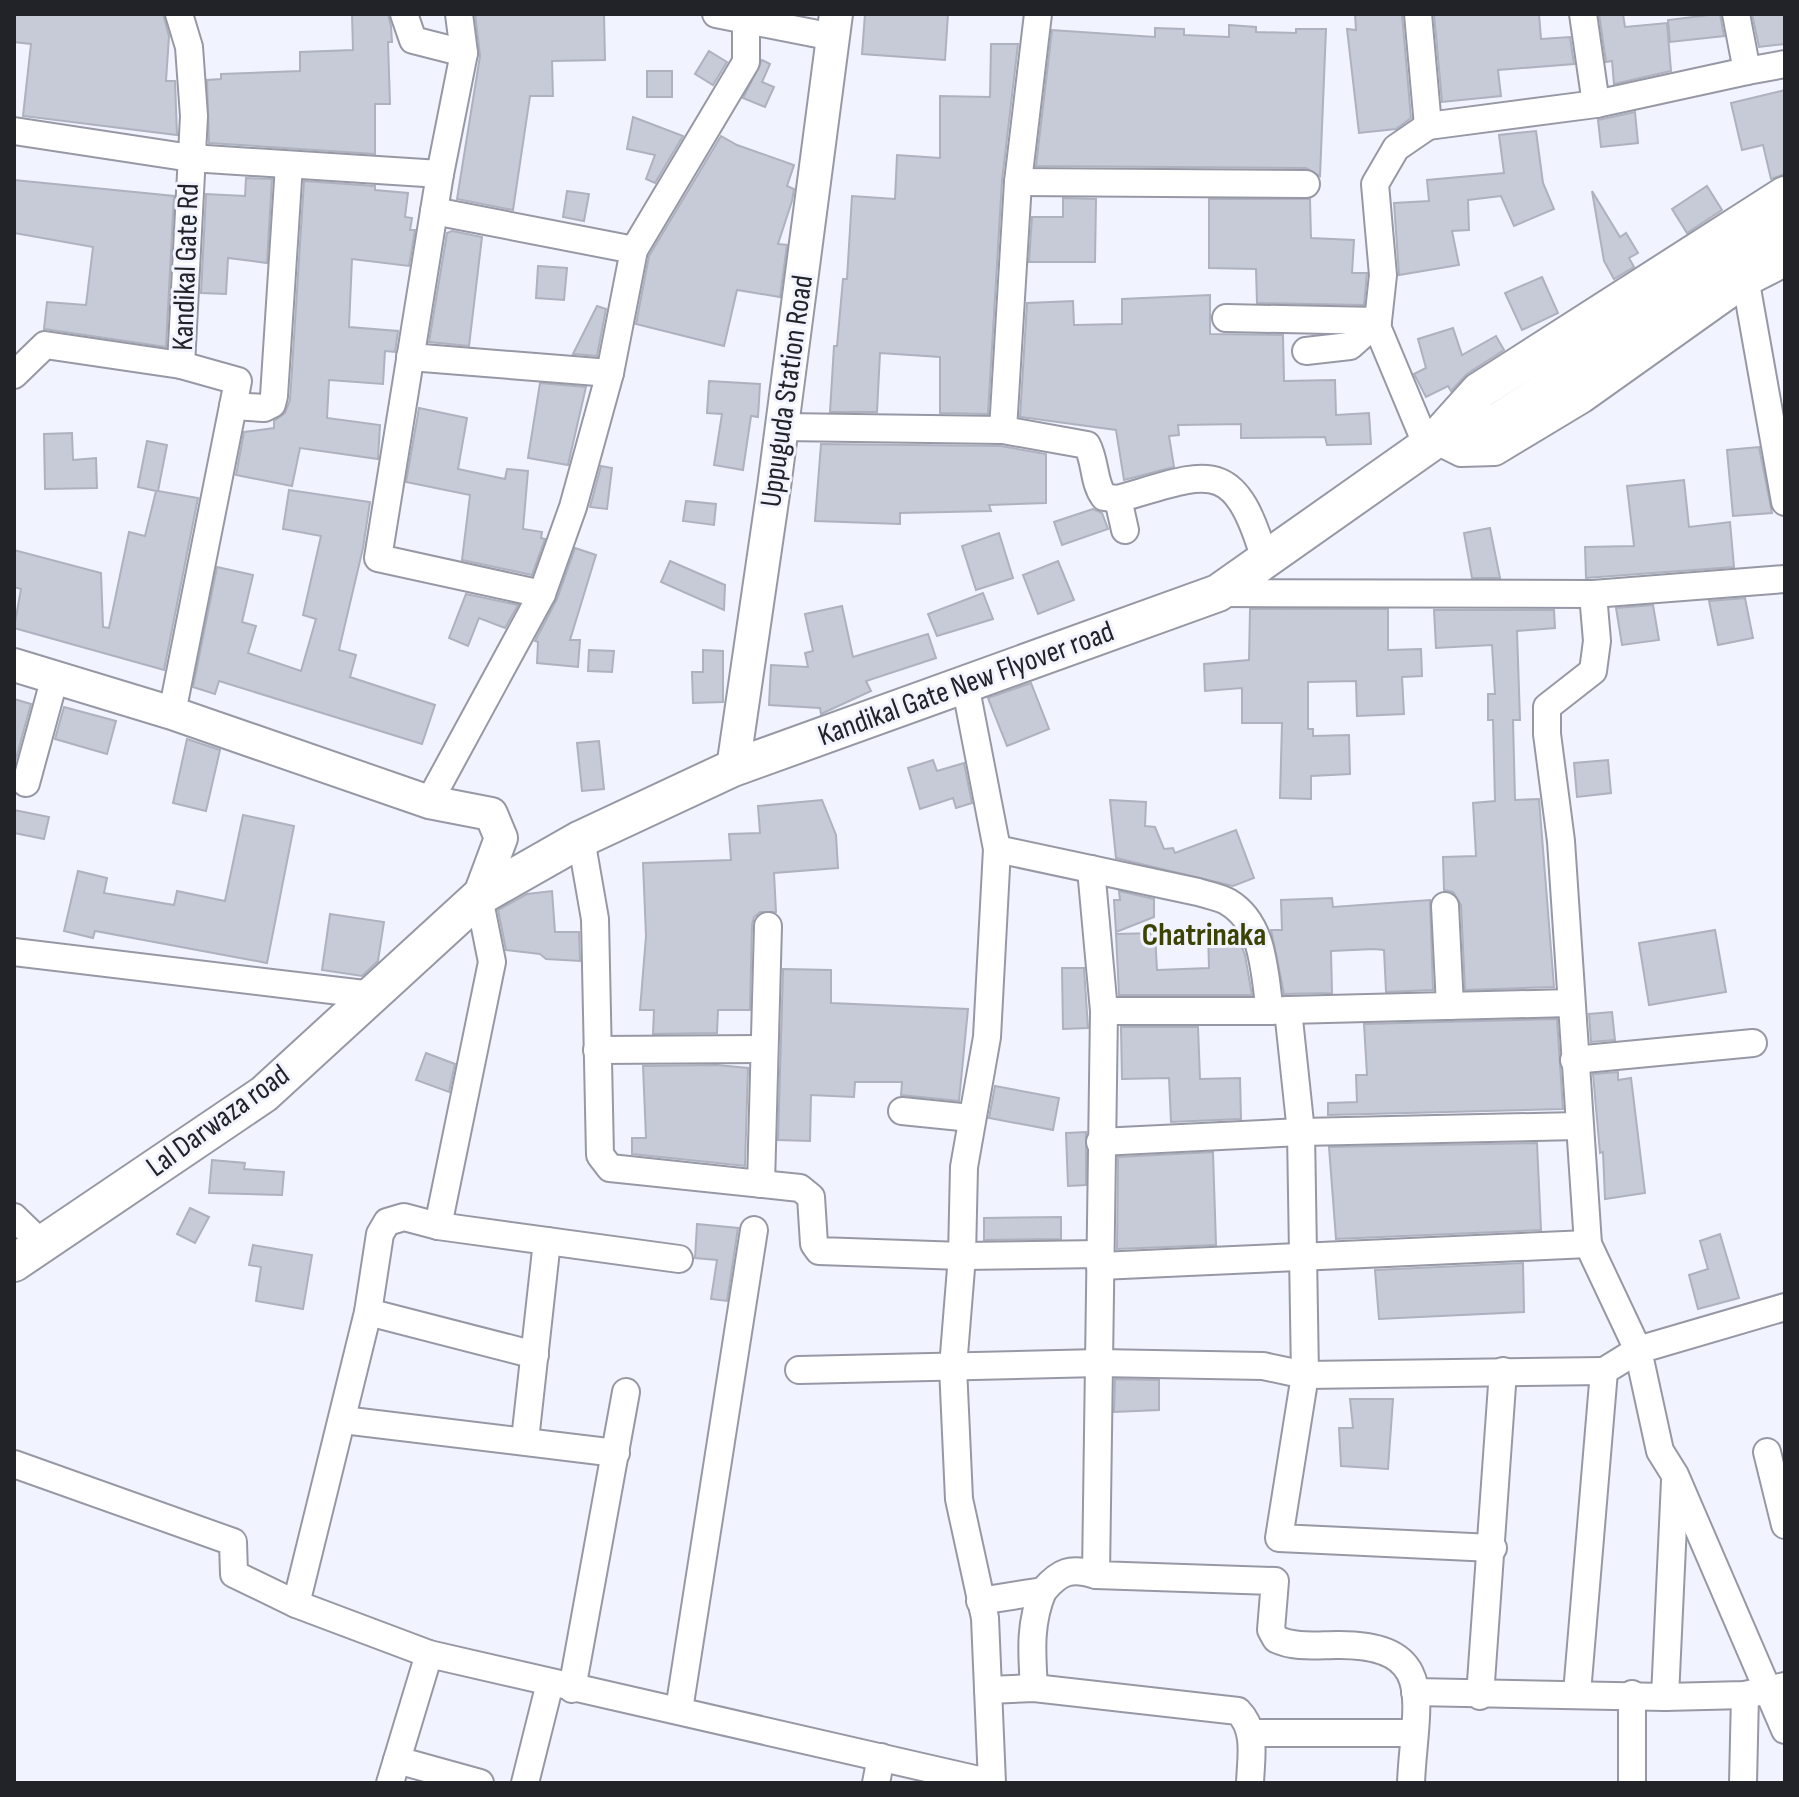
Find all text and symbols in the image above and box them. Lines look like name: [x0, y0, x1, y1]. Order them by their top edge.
street label: Kandikal Gate Rd: [165, 183, 207, 351]
street label: Uppuguda Station Road: [753, 273, 821, 509]
street label: Kandikal Gate New Flyover road: [813, 614, 1119, 754]
district label: Chatrinaka: [1142, 916, 1266, 955]
street label: Lal Darwaza road: [140, 1057, 296, 1185]

